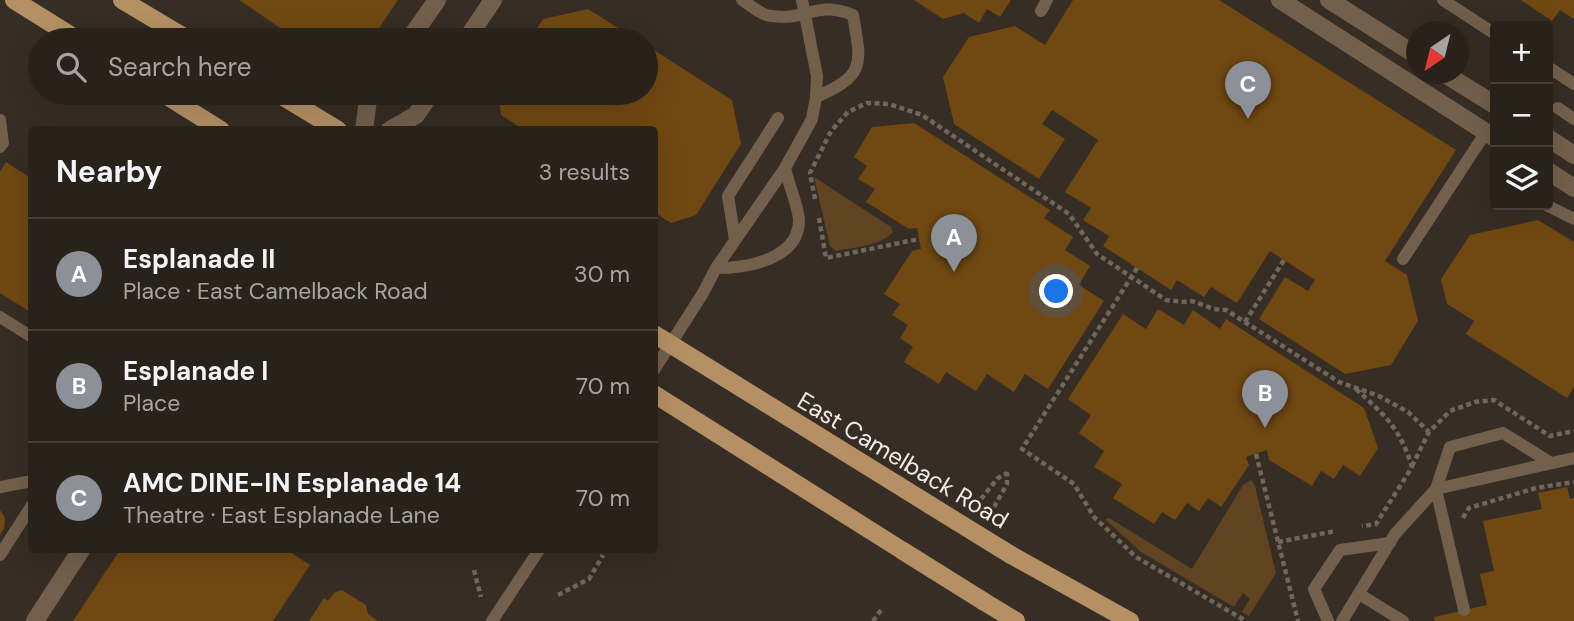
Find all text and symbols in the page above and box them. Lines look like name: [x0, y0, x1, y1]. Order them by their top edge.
north arrow: [1406, 21, 1469, 84]
map controls: [1490, 21, 1553, 210]
button: +: [1490, 21, 1553, 84]
search box: [28, 28, 658, 105]
icon: search: [52, 48, 90, 86]
text: Search here: [108, 50, 251, 84]
pin: C: [1225, 61, 1271, 119]
button: −: [1490, 84, 1553, 147]
button: layers: [1490, 147, 1553, 210]
text: Nearby: [56, 152, 162, 191]
text: 3 results: [539, 157, 630, 187]
pin: A: [931, 214, 977, 272]
text: Esplanade II: [123, 242, 275, 276]
text: A: [71, 259, 87, 289]
text: 30 m: [574, 259, 630, 289]
your location: [1039, 274, 1073, 308]
text: Place · East Camelback Road: [123, 276, 428, 306]
text: Esplanade I: [123, 354, 268, 388]
pin: B: [1242, 370, 1288, 428]
text: B: [72, 371, 86, 401]
text: 70 m: [576, 371, 630, 401]
street label: East Camelback Road: [792, 385, 1014, 535]
text: Place: [123, 388, 180, 418]
text: AMC DINE-IN Esplanade 14: [123, 466, 461, 500]
text: C: [71, 483, 87, 513]
text: 70 m: [576, 483, 630, 513]
text: Theatre · East Esplanade Lane: [123, 500, 440, 530]

